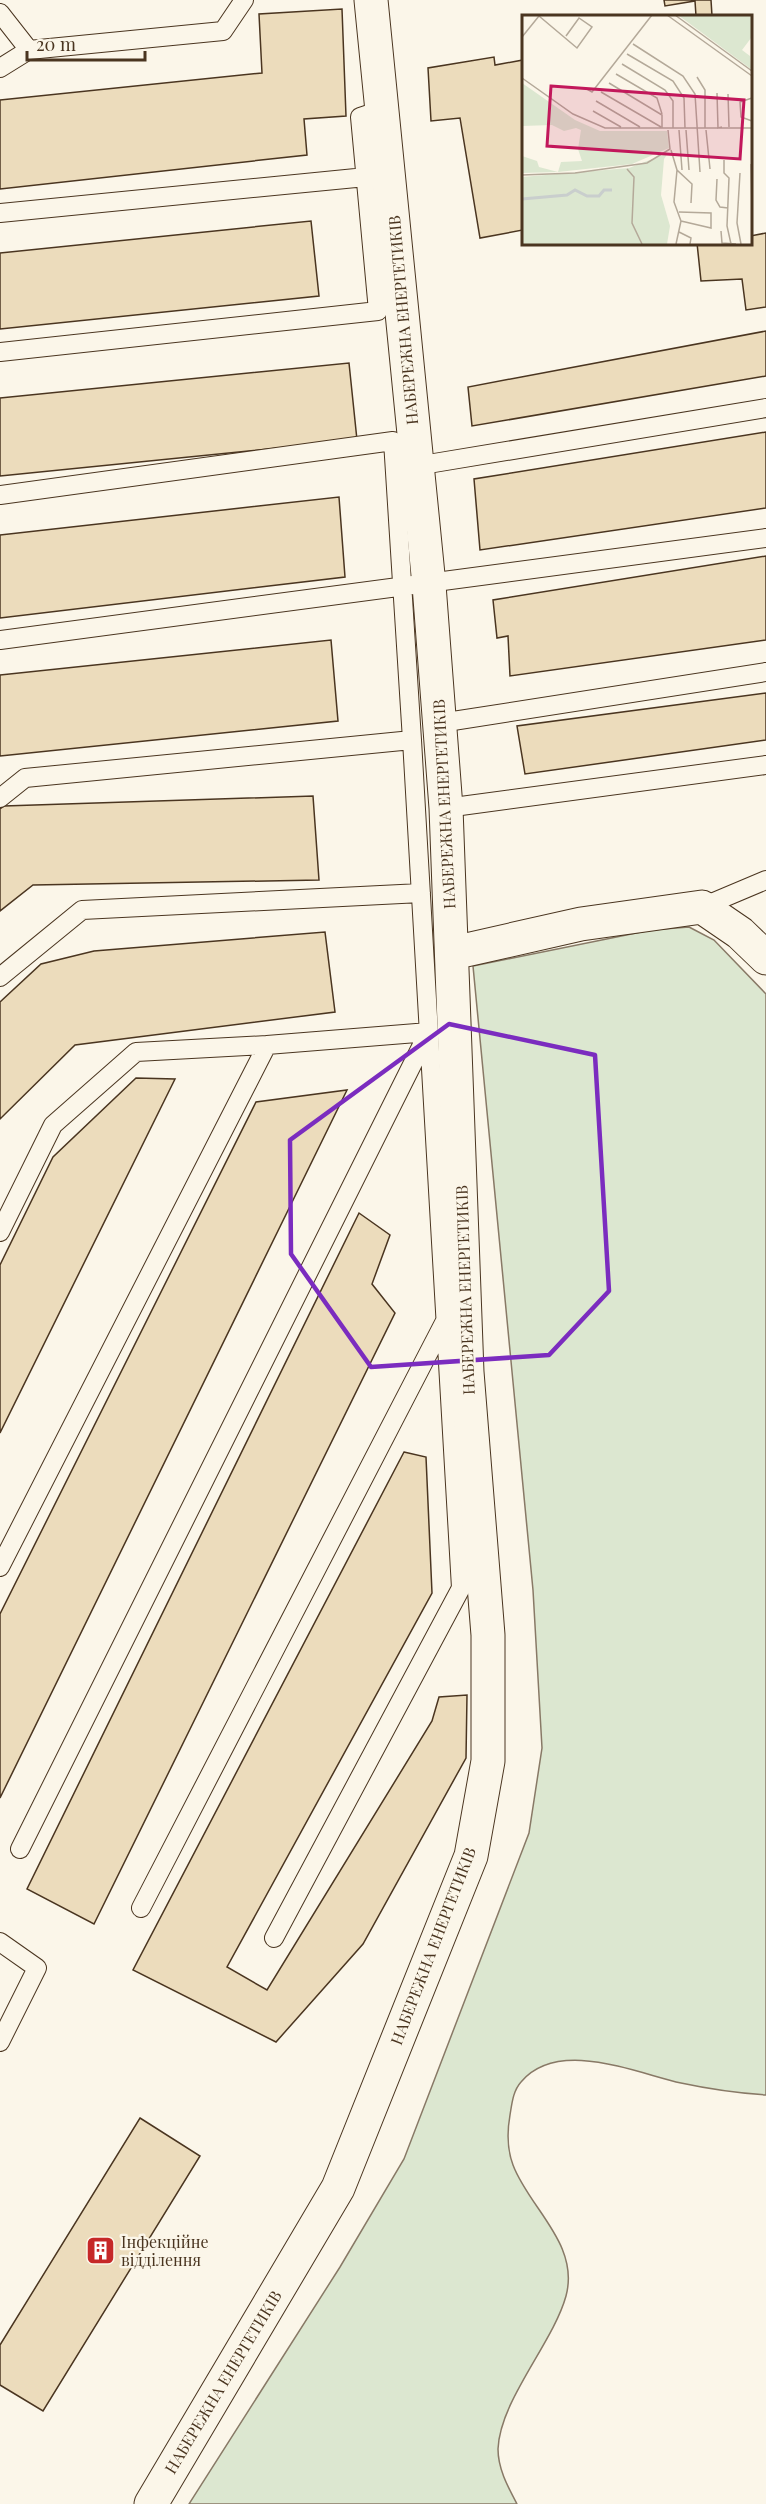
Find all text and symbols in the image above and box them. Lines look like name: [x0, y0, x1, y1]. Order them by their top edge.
inset map: [522, 15, 751, 244]
scale bar: [27, 24, 146, 62]
text: 20 m: [36, 32, 76, 56]
street label: НАБЕРЕЖНА ЕНЕРГЕТИКІВ: [383, 214, 422, 426]
street label: НАБЕРЕЖНА ЕНЕРГЕТИКІВ: [428, 698, 459, 910]
street label: НАБЕРЕЖНА ЕНЕРГЕТИКІВ: [450, 1185, 479, 1395]
street label: НАБЕРЕЖНА ЕНЕРГЕТИКІВ: [385, 1844, 480, 2048]
place label: Інфекційне відділення: [121, 2231, 209, 2270]
building icon: Інфекційне відділення: [84, 2235, 116, 2267]
street label: НАБЕРЕЖНА ЕНЕРГЕТИКІВ: [159, 2286, 286, 2477]

